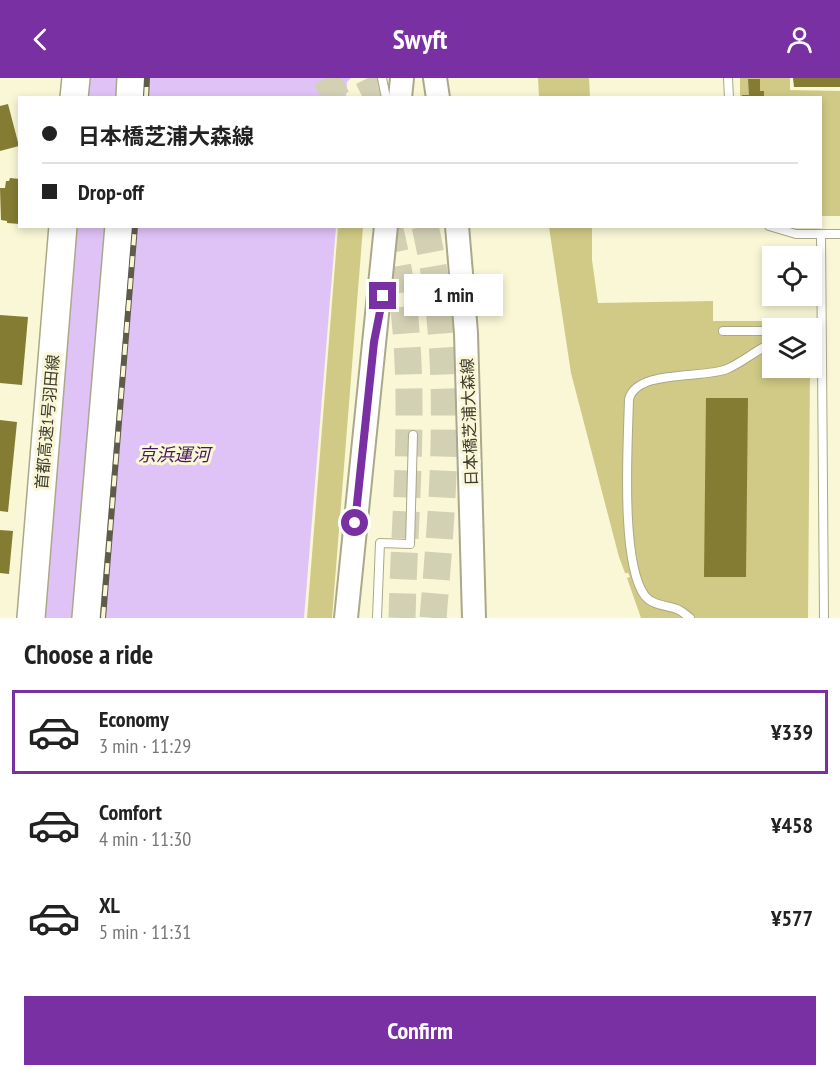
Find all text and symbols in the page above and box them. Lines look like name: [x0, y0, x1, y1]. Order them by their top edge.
text: Swyft: [393, 22, 447, 56]
icon: back: [24, 23, 57, 56]
icon: person: [783, 23, 816, 56]
text: 日本橋芝浦大森線: [78, 122, 254, 150]
text: Drop-off: [78, 178, 144, 206]
map controls: [762, 246, 822, 378]
button: locate: [762, 246, 822, 306]
callout: 1 min: [404, 275, 503, 317]
route end: [369, 282, 396, 309]
text: 1 min: [433, 282, 474, 308]
button: layers: [762, 318, 822, 378]
street label: 首都高速1号羽田線: [31, 354, 63, 490]
street label: 日本橋芝浦大森線: [457, 358, 481, 486]
water label: 京浜運河: [138, 443, 213, 466]
route start: [341, 509, 368, 536]
text: Choose a ride: [24, 637, 153, 671]
icon: car: [27, 705, 81, 759]
text: Economy: [99, 705, 169, 733]
text: ¥339: [771, 718, 813, 746]
text: 3 min · 11:29: [99, 733, 191, 759]
icon: car: [27, 798, 81, 852]
text: Comfort: [99, 798, 162, 826]
text: ¥458: [771, 811, 813, 839]
text: 4 min · 11:30: [99, 826, 191, 852]
icon: car: [27, 891, 81, 945]
text: XL: [99, 891, 120, 919]
text: ¥577: [771, 904, 813, 932]
text: 5 min · 11:31: [99, 919, 191, 945]
button: Confirm: [24, 996, 816, 1065]

